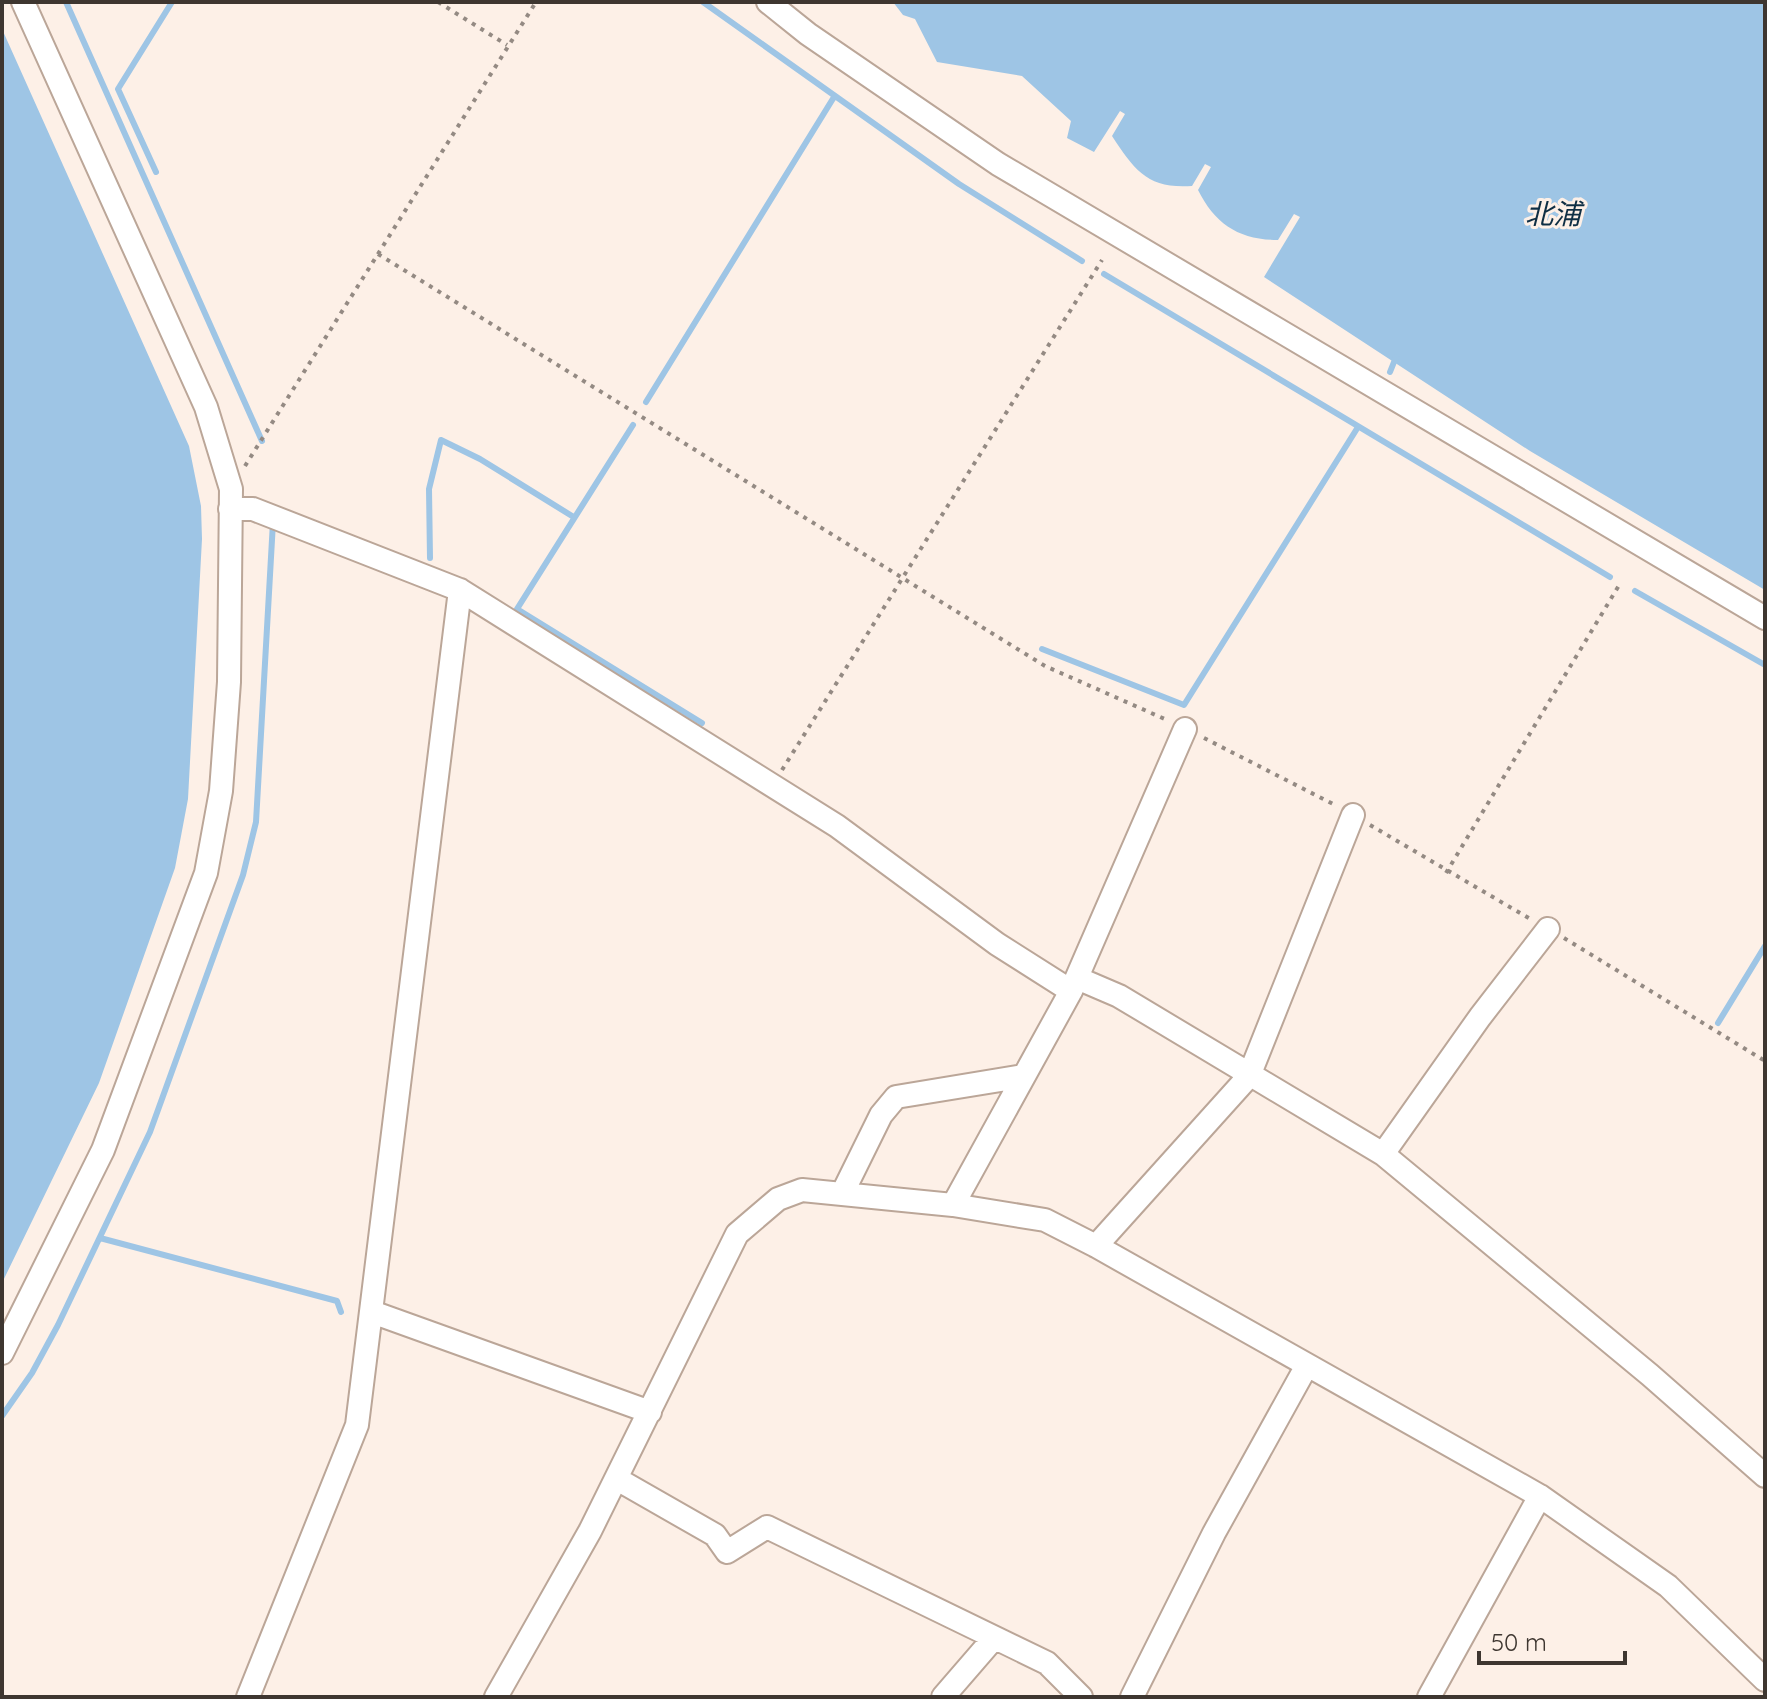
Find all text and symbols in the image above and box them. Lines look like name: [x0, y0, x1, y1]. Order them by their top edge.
water label: 北浦: [1525, 196, 1585, 231]
scale bar: [1479, 1615, 1625, 1665]
text: 50 m: [1491, 1627, 1547, 1657]

